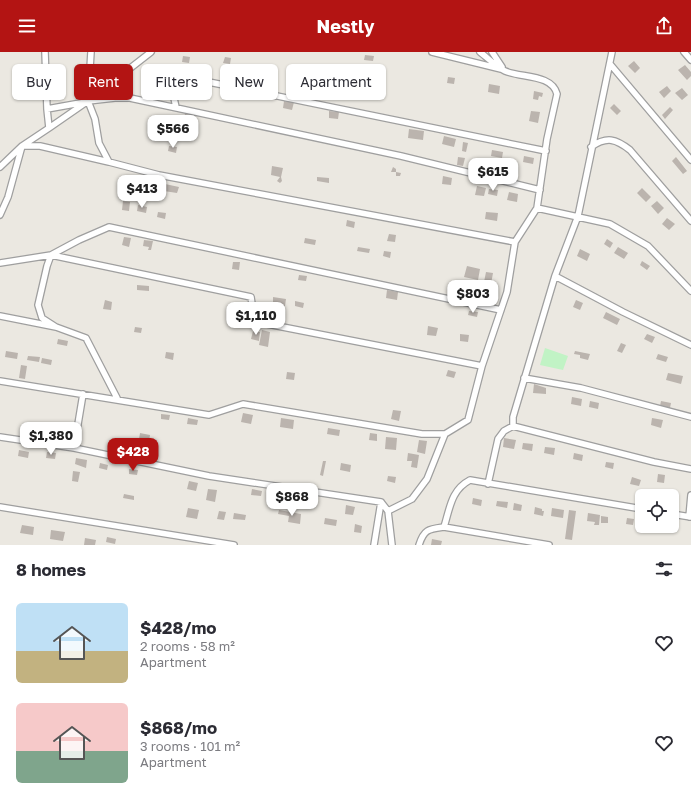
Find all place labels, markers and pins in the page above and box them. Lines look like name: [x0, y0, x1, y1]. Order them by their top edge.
pin: $566: [149, 115, 197, 149]
pin: $615: [469, 158, 517, 192]
pin: $413: [118, 175, 166, 209]
pin: $803: [449, 280, 497, 314]
pin: $1,110: [223, 302, 289, 336]
pin: $1,380: [18, 422, 84, 456]
pin: $428: [109, 438, 157, 472]
pin: $868: [268, 483, 316, 517]

